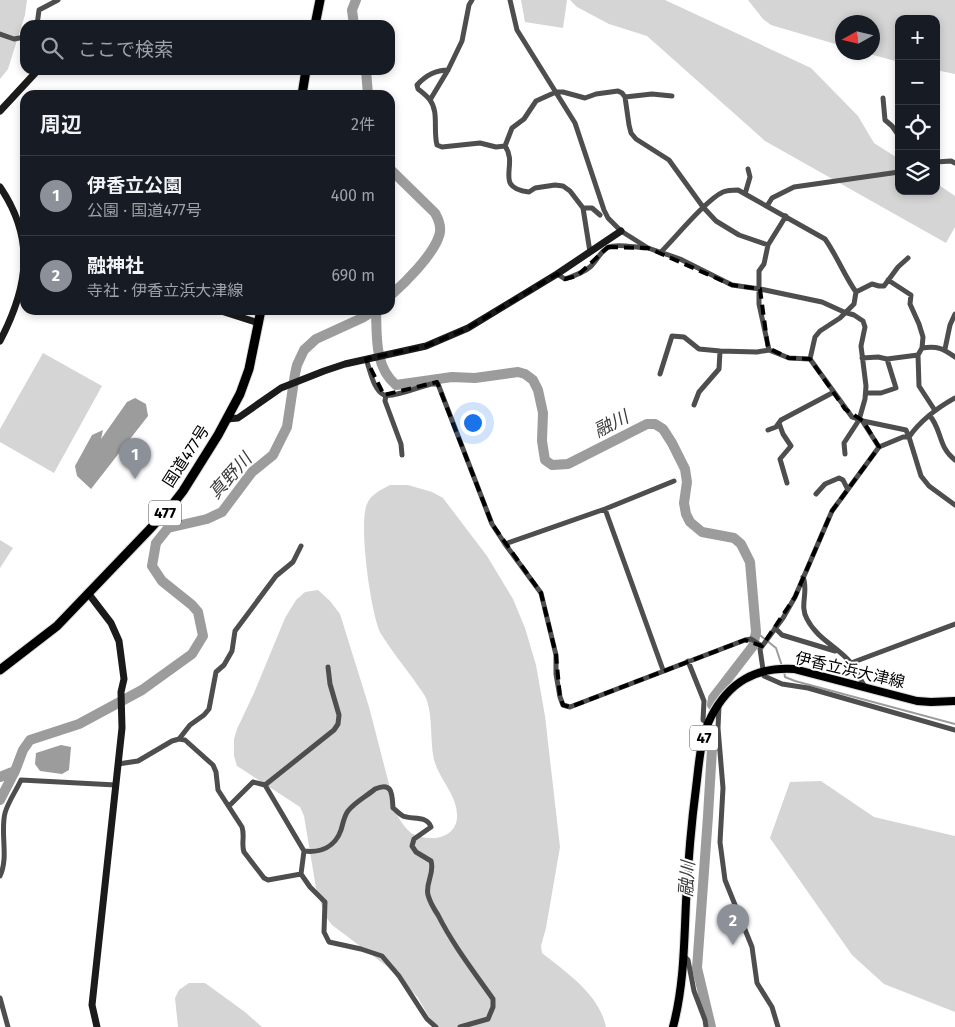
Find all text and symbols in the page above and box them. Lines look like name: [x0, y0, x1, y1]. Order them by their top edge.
north arrow: [835, 15, 880, 60]
map controls: [895, 15, 940, 195]
button: +: [895, 15, 940, 60]
search box: [20, 20, 395, 75]
icon: search: [38, 34, 66, 62]
text: ここで検索: [78, 38, 173, 61]
button: −: [895, 60, 940, 105]
button: locate: [895, 105, 940, 150]
text: 周辺: [40, 112, 82, 138]
text: 2件: [351, 115, 375, 134]
button: layers: [895, 150, 940, 195]
text: 伊香立公園: [87, 174, 182, 197]
text: 1: [52, 186, 60, 205]
text: 400 m: [331, 186, 375, 205]
text: 公園 · 国道477号: [87, 201, 202, 220]
text: 融神社: [87, 254, 144, 277]
text: 2: [52, 266, 60, 285]
text: 690 m: [331, 266, 375, 285]
text: 寺社 · 伊香立浜大津線: [87, 281, 243, 300]
water label: 融川: [590, 405, 634, 442]
your location: [460, 410, 486, 436]
street label: 国道477号: [159, 421, 213, 491]
pin: 1: [119, 438, 151, 479]
water label: 真野川: [204, 447, 258, 503]
road number: 477: [149, 500, 181, 526]
street label: 伊香立浜大津線: [793, 648, 907, 692]
road number: 47: [690, 726, 718, 750]
water label: 融川: [675, 858, 699, 898]
pin: 2: [717, 904, 749, 945]

